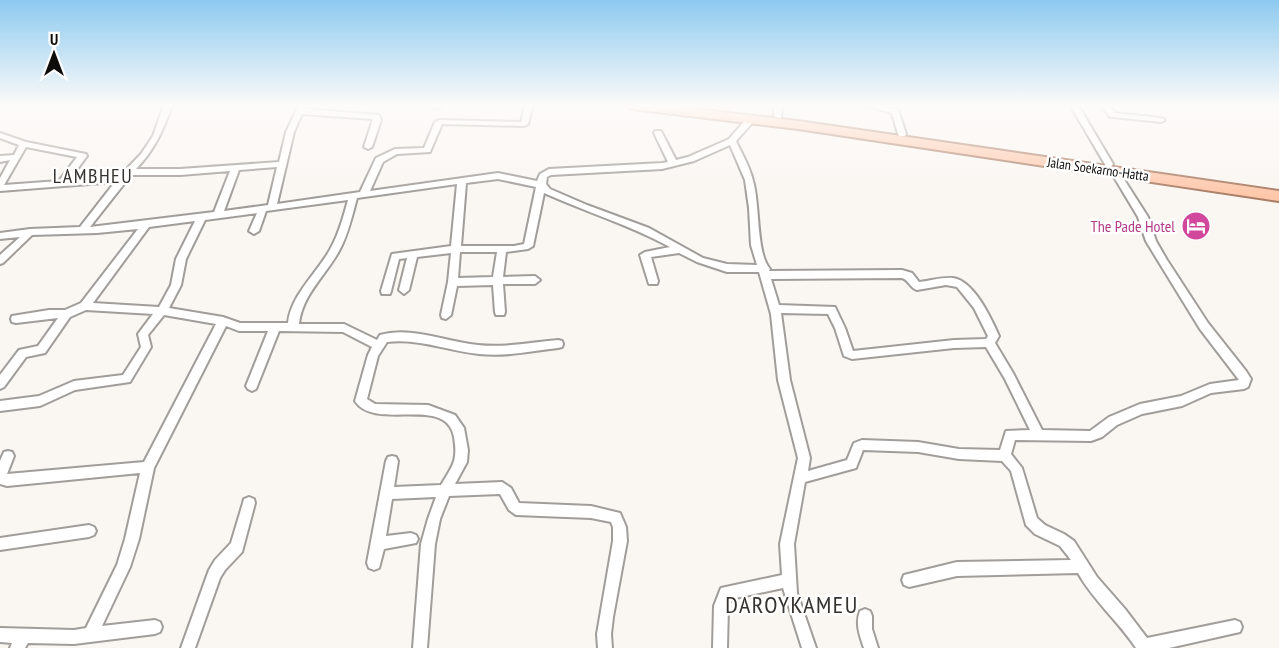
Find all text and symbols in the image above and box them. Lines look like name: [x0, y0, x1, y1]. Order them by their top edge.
north arrow: [24, 24, 84, 84]
text: U: [50, 29, 58, 49]
street label: Jalan Soekarno-Hatta: [1045, 153, 1150, 185]
district label: LAMBHEU: [53, 163, 133, 189]
hotel icon: The Pade Hotel: [1180, 210, 1212, 242]
place label: The Pade Hotel: [1091, 216, 1175, 236]
district label: DAROYKAMEU: [725, 589, 859, 620]

